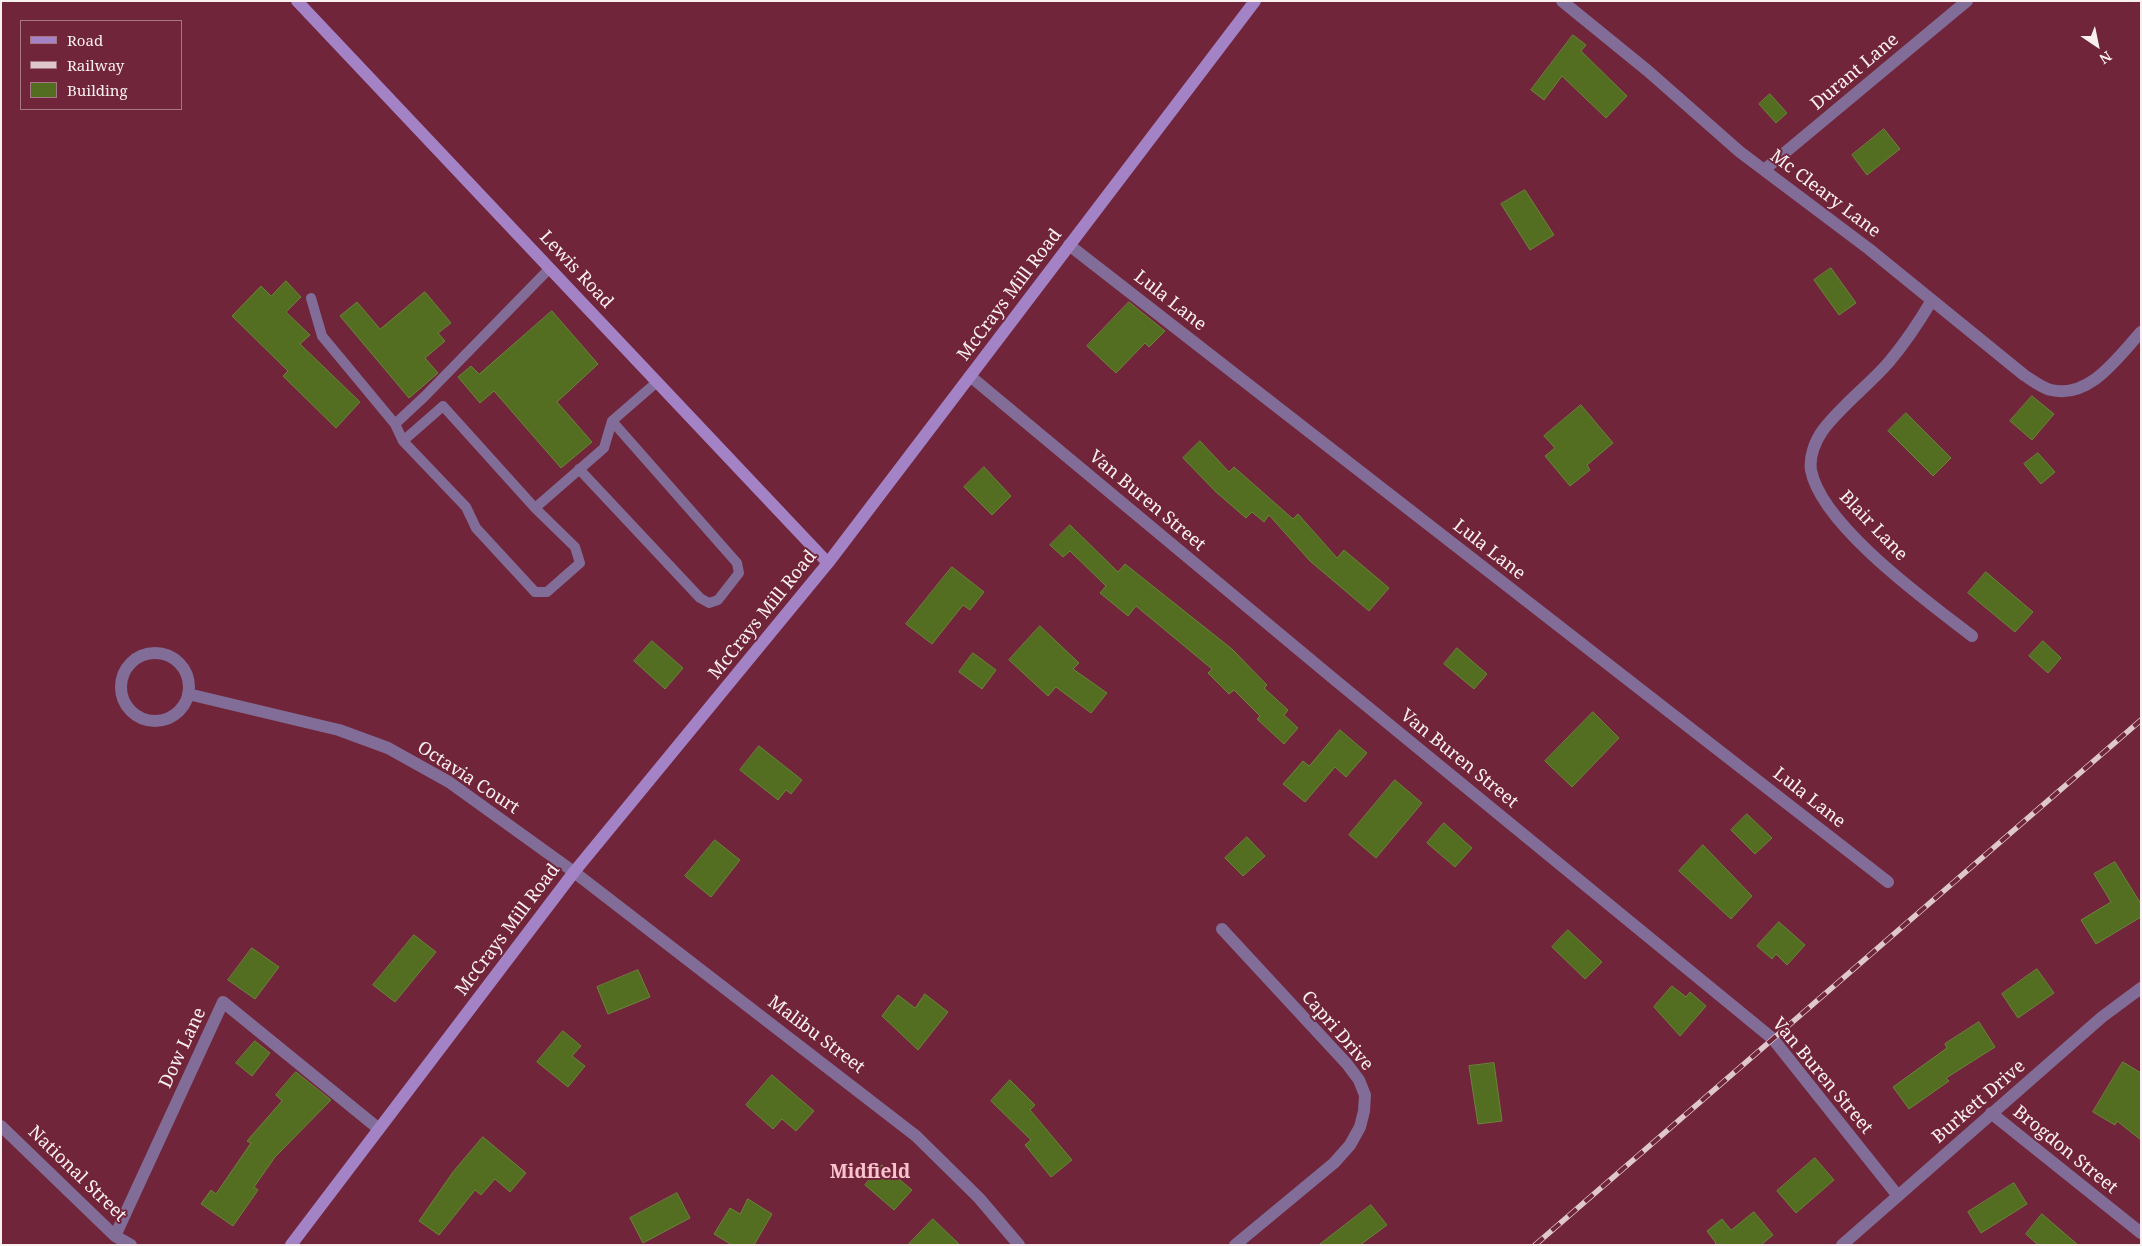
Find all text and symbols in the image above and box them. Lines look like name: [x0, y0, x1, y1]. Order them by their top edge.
legend: [20, 20, 182, 110]
north arrow: [2072, 20, 2122, 70]
street label: Durant Lane: [1807, 29, 1903, 115]
text: Road: [67, 30, 103, 50]
text: N: [2096, 47, 2116, 69]
text: Railway: [67, 55, 124, 75]
text: Building: [67, 80, 128, 100]
street label: Mc Cleary Lane: [1765, 145, 1885, 243]
street label: McCrays Mill Road: [953, 225, 1067, 365]
street label: Lewis Road: [535, 227, 617, 313]
street label: Lula Lane: [1130, 266, 1210, 336]
street label: Van Buren Street: [1084, 446, 1210, 556]
street label: Blair Lane: [1834, 486, 1912, 566]
street label: Lula Lane: [1449, 515, 1529, 585]
street label: McCrays Mill Road: [704, 546, 822, 684]
street label: Van Buren Street: [1396, 705, 1522, 813]
street label: Octavia Court: [413, 737, 523, 819]
street label: Lula Lane: [1769, 763, 1849, 833]
street label: McCrays Mill Road: [451, 860, 565, 1000]
street label: Capri Drive: [1297, 987, 1377, 1075]
street label: Malibu Street: [763, 992, 869, 1078]
street label: Dow Lane: [155, 1004, 211, 1092]
street label: Van Buren Street: [1767, 1013, 1877, 1139]
street label: Burkett Drive: [1928, 1056, 2030, 1148]
street label: Brogdon Street: [2008, 1101, 2122, 1199]
street label: National Street: [23, 1122, 131, 1226]
district label: Midfield: [830, 1162, 910, 1184]

